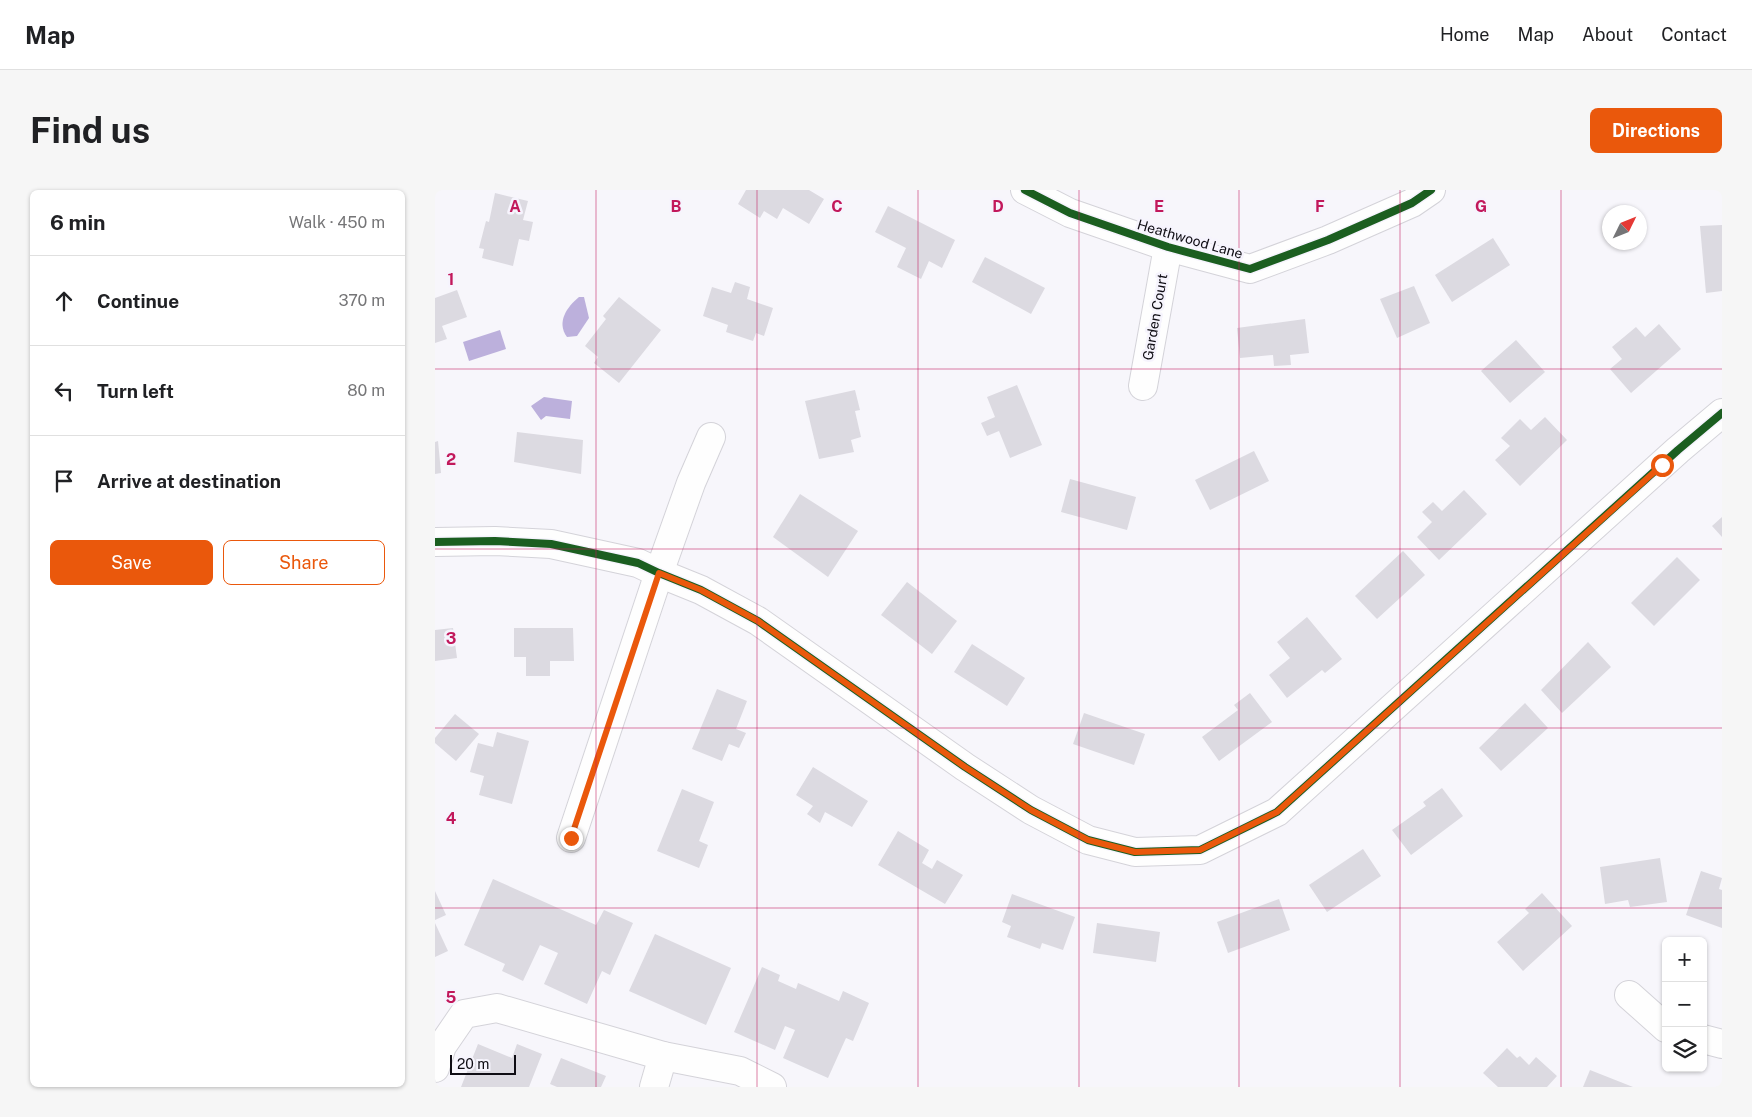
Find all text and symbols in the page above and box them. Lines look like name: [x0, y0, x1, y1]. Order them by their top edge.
text: Map: [25, 21, 75, 49]
text: Home: [1440, 24, 1490, 45]
text: Map: [1518, 24, 1554, 45]
text: About: [1582, 24, 1633, 45]
text: Contact: [1661, 24, 1727, 45]
button: Directions: [1590, 108, 1722, 153]
text: Find us: [30, 110, 150, 151]
text: A: [509, 197, 521, 216]
text: B: [671, 197, 682, 216]
text: C: [831, 197, 843, 216]
text: D: [992, 197, 1004, 216]
text: E: [1154, 197, 1164, 216]
text: F: [1315, 197, 1325, 216]
text: G: [1475, 197, 1487, 216]
north arrow: [1602, 205, 1647, 250]
text: 6 min: [50, 210, 106, 235]
text: Walk · 450 m: [289, 213, 385, 232]
street label: Heathwood Lane: [1135, 216, 1245, 262]
text: 1: [448, 270, 454, 289]
street label: Garden Court: [1140, 272, 1170, 362]
icon: ahead: [50, 287, 78, 315]
text: Continue: [97, 290, 179, 312]
text: 370 m: [338, 291, 385, 310]
icon: left: [50, 377, 78, 405]
text: Turn left: [97, 380, 174, 402]
text: 80 m: [347, 381, 385, 400]
text: 2: [446, 450, 456, 469]
route start: [1651, 454, 1674, 477]
icon: arrive: [50, 467, 78, 495]
text: Arrive at destination: [97, 470, 281, 492]
button: Save: [50, 540, 213, 585]
button: Share: [223, 540, 385, 585]
text: 3: [446, 629, 456, 648]
text: 4: [446, 809, 457, 828]
route end: [560, 827, 583, 850]
map controls: [1662, 937, 1707, 1072]
button: +: [1662, 937, 1707, 982]
button: −: [1662, 982, 1707, 1027]
text: 5: [446, 988, 457, 1007]
button: layers: [1662, 1027, 1707, 1072]
scale bar: [450, 1052, 516, 1075]
text: 20 m: [457, 1056, 489, 1072]

